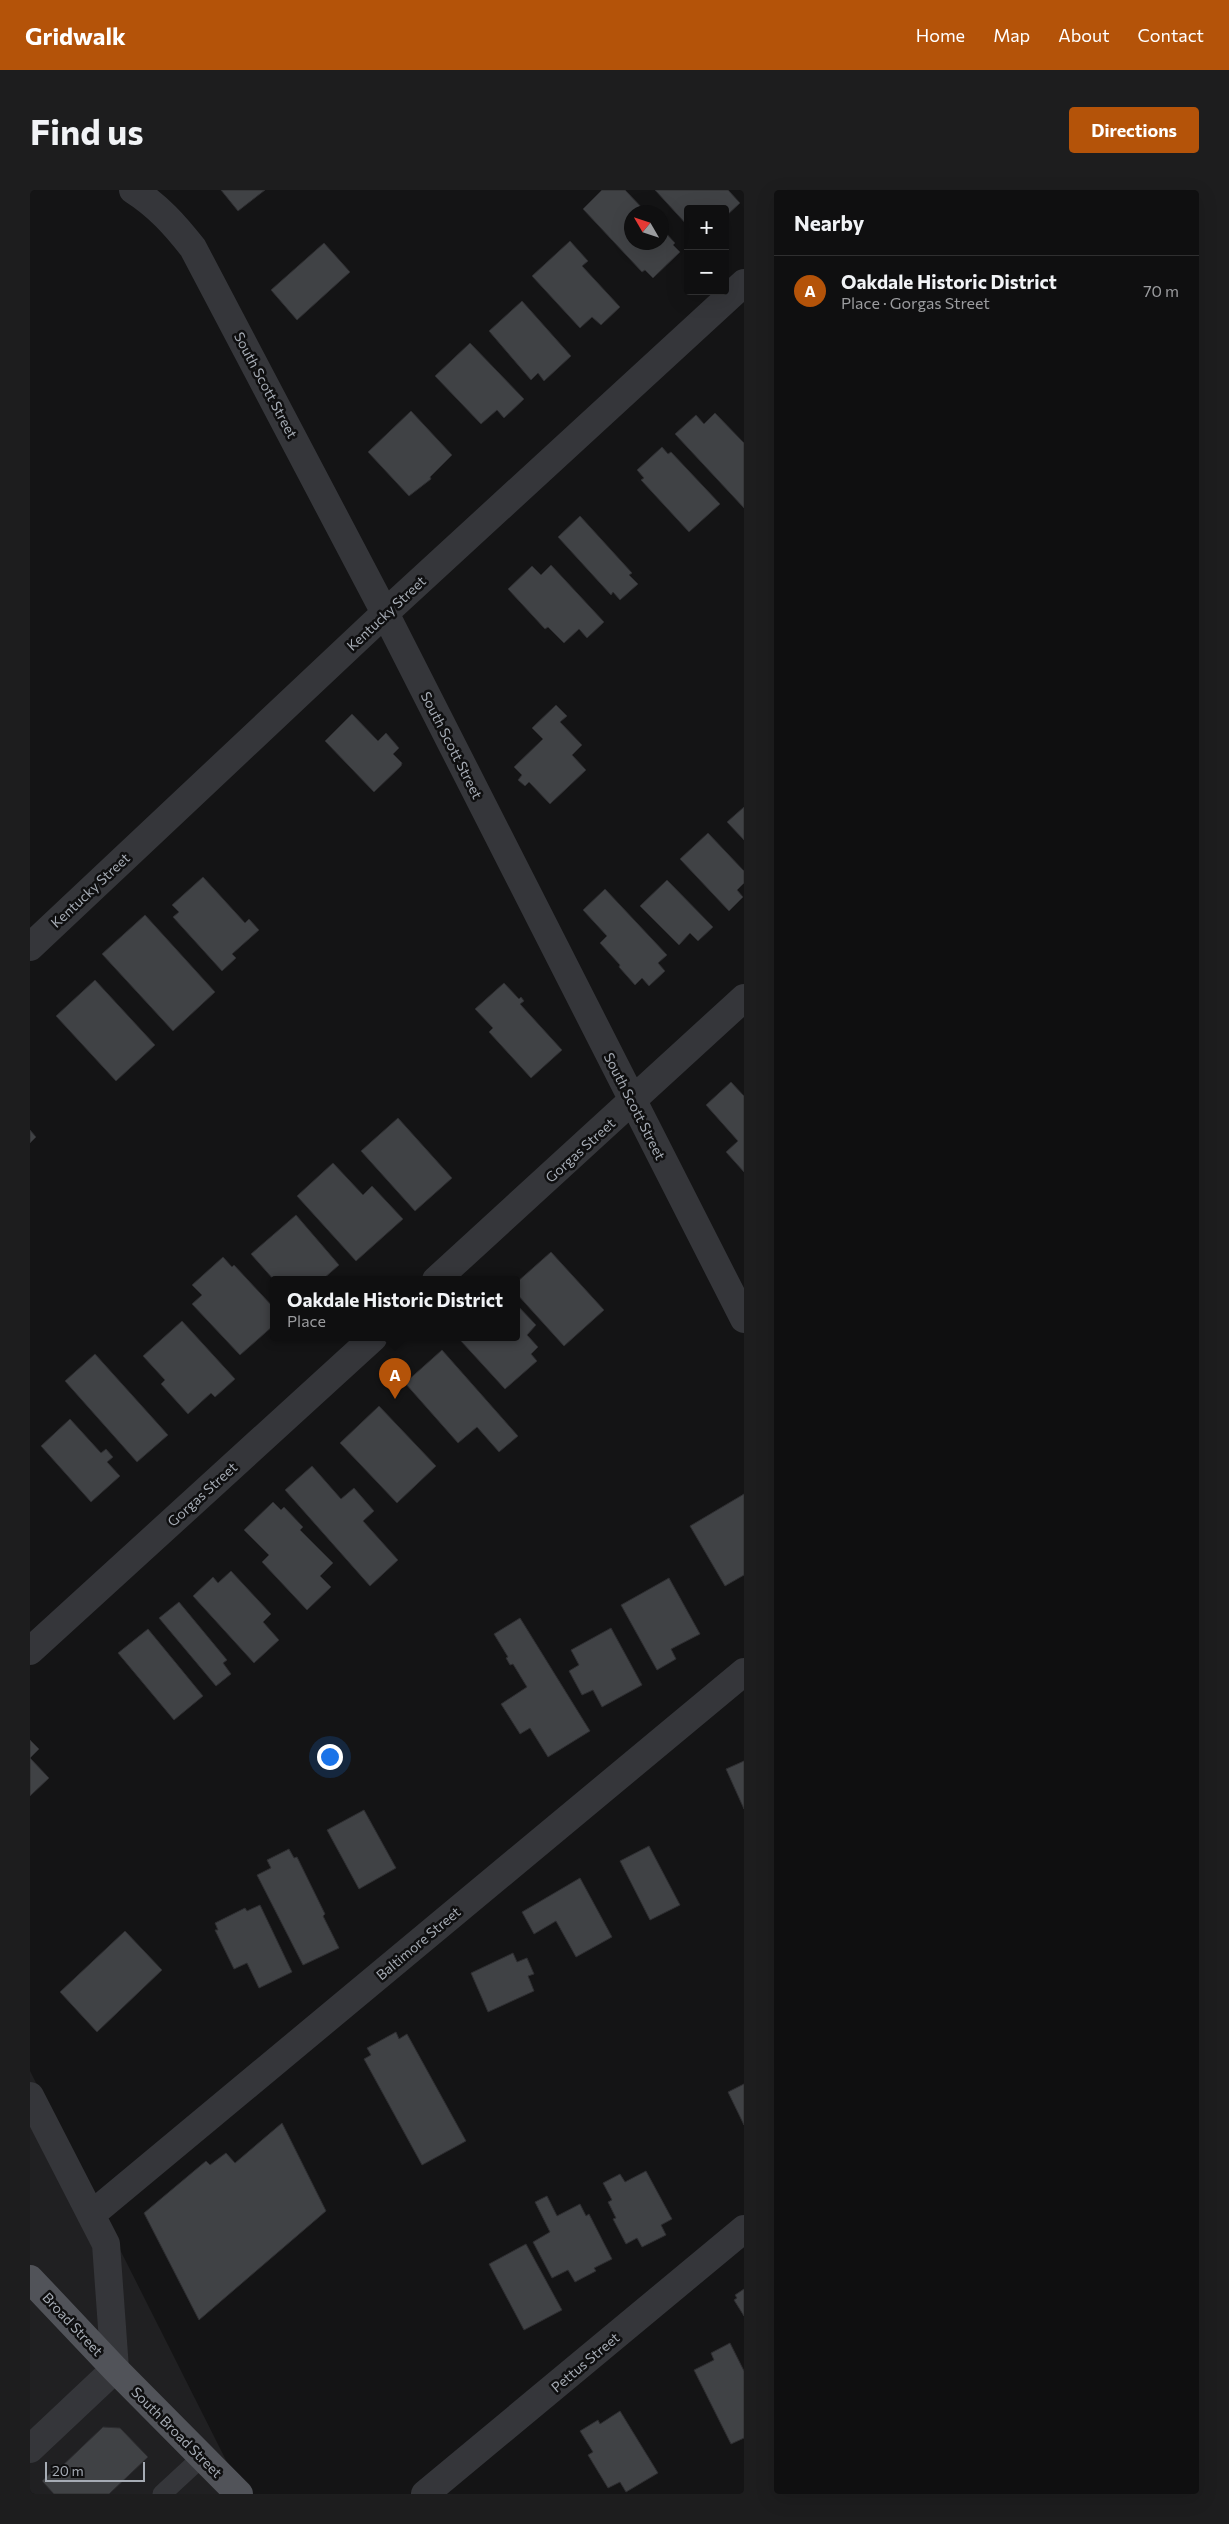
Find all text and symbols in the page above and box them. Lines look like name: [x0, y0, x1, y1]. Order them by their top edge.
text: Gridwalk: [25, 21, 126, 50]
text: Home: [916, 24, 965, 46]
text: Map: [993, 24, 1030, 46]
text: About: [1058, 24, 1110, 46]
text: Contact: [1138, 24, 1204, 46]
button: Directions: [1069, 107, 1199, 153]
text: Find us: [30, 109, 144, 152]
north arrow: [624, 205, 669, 250]
map controls: [684, 205, 729, 295]
button: +: [684, 205, 729, 250]
text: Nearby: [794, 210, 864, 235]
button: −: [684, 250, 729, 295]
text: Oakdale Historic District: [841, 270, 1057, 293]
text: A: [804, 281, 816, 300]
text: 70 m: [1143, 281, 1179, 300]
text: Place · Gorgas Street: [841, 293, 990, 312]
street label: South Scott Street: [231, 329, 301, 441]
street label: Kentucky Street: [343, 572, 429, 654]
street label: South Scott Street: [418, 689, 486, 802]
street label: Kentucky Street: [47, 849, 133, 931]
street label: South Scott Street: [601, 1050, 669, 1163]
street label: Gorgas Street: [542, 1114, 618, 1186]
popup: [270, 1276, 520, 1341]
text: Oakdale Historic District: [287, 1288, 503, 1311]
text: Place: [287, 1311, 326, 1330]
pin: A: [379, 1358, 411, 1399]
street label: Gorgas Street: [164, 1458, 240, 1530]
your location: [317, 1744, 343, 1770]
street label: Baltimore Street: [372, 1903, 464, 1983]
street label: Broad Street: [39, 2289, 107, 2359]
street label: Pettus Street: [547, 2328, 623, 2395]
street label: South Broad Street: [128, 2383, 226, 2481]
scale bar: [45, 2459, 145, 2482]
text: 20 m: [52, 2462, 84, 2479]

